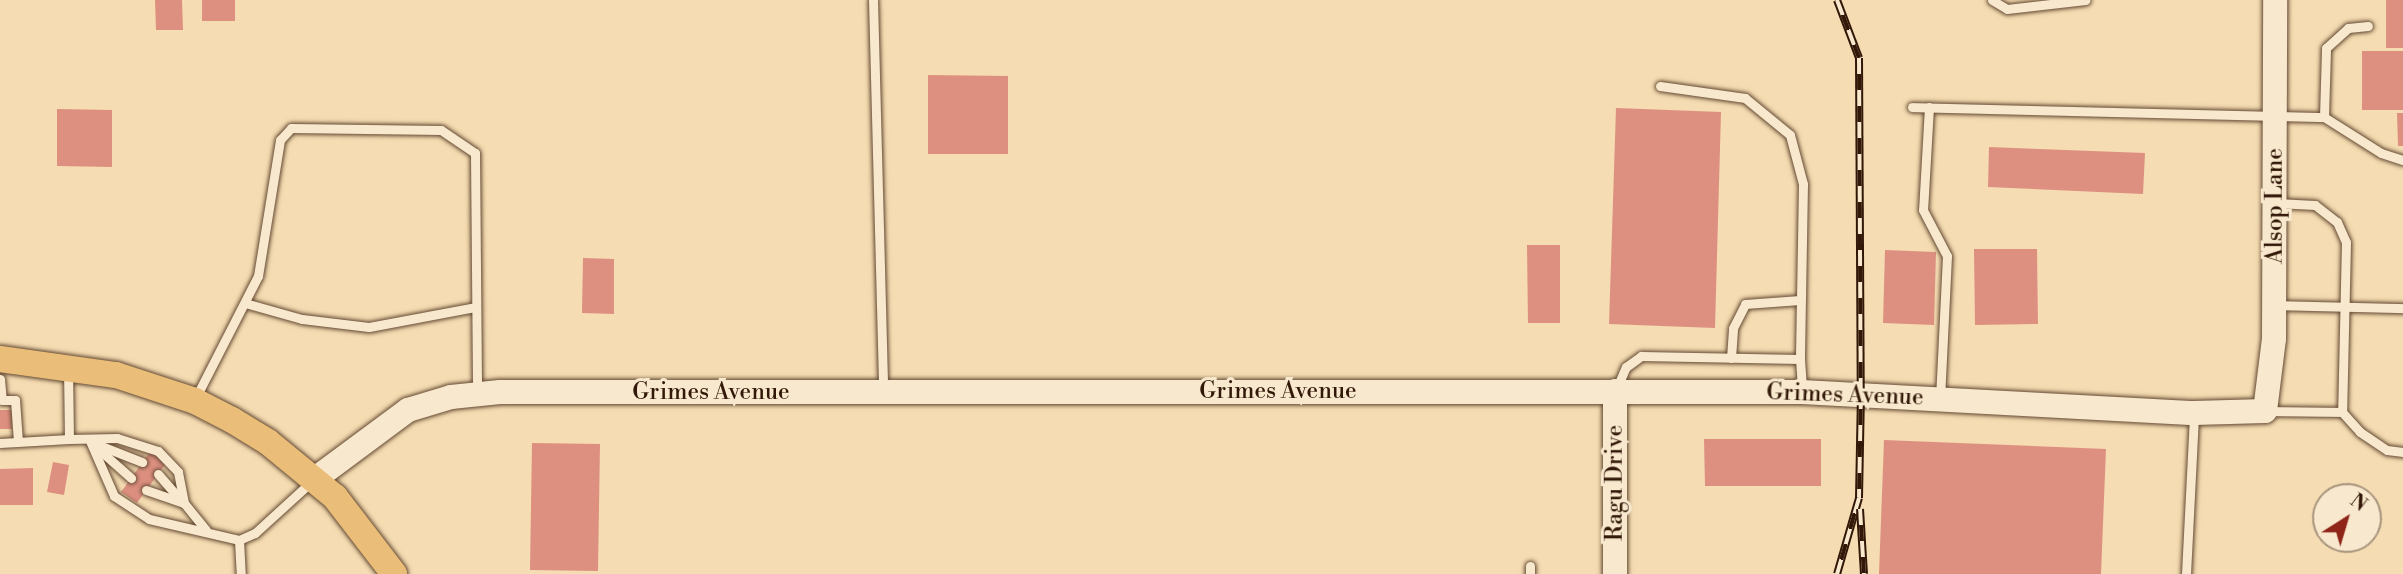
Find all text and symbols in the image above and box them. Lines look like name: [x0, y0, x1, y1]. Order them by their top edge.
street label: Alsop Lane: [2261, 148, 2289, 264]
street label: Grimes Avenue: [1199, 377, 1357, 405]
street label: Grimes Avenue: [632, 378, 790, 406]
street label: Grimes Avenue: [1766, 378, 1924, 412]
street label: Ragu Drive: [1601, 425, 1629, 541]
north arrow: [2312, 483, 2382, 553]
text: N: [2345, 489, 2372, 517]

